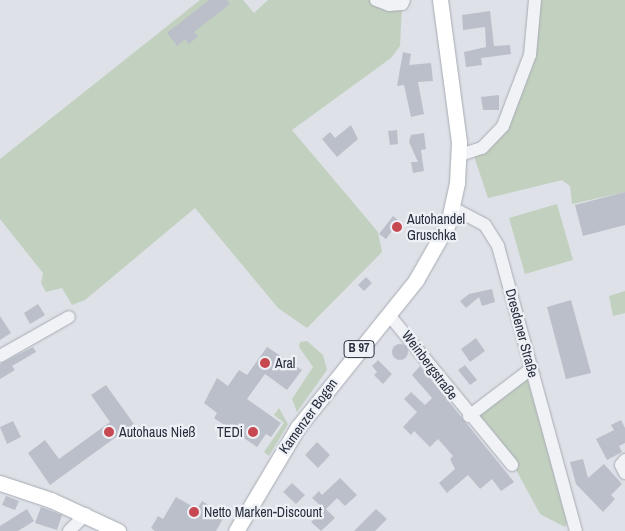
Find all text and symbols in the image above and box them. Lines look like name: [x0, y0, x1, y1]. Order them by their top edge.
place label: Autohandel Gruschka: [407, 211, 465, 243]
marker: Autohandel Gruschka: [391, 221, 403, 233]
street label: Dresdener Straße: [502, 287, 542, 379]
street label: Weinbergstraße: [399, 327, 461, 403]
road number: B 97: [343, 339, 375, 358]
place label: Aral: [275, 355, 295, 371]
marker: Aral: [259, 357, 271, 369]
street label: Kamenzer Bogen: [275, 375, 341, 457]
place label: Autohaus Nieß: [119, 424, 196, 440]
place label: TEDi: [217, 424, 243, 440]
marker: Autohaus Nieß: [103, 426, 115, 438]
marker: TEDi: [247, 426, 259, 438]
place label: Netto Marken-Discount: [204, 504, 322, 520]
marker: Netto Marken-Discount: [188, 506, 200, 518]

